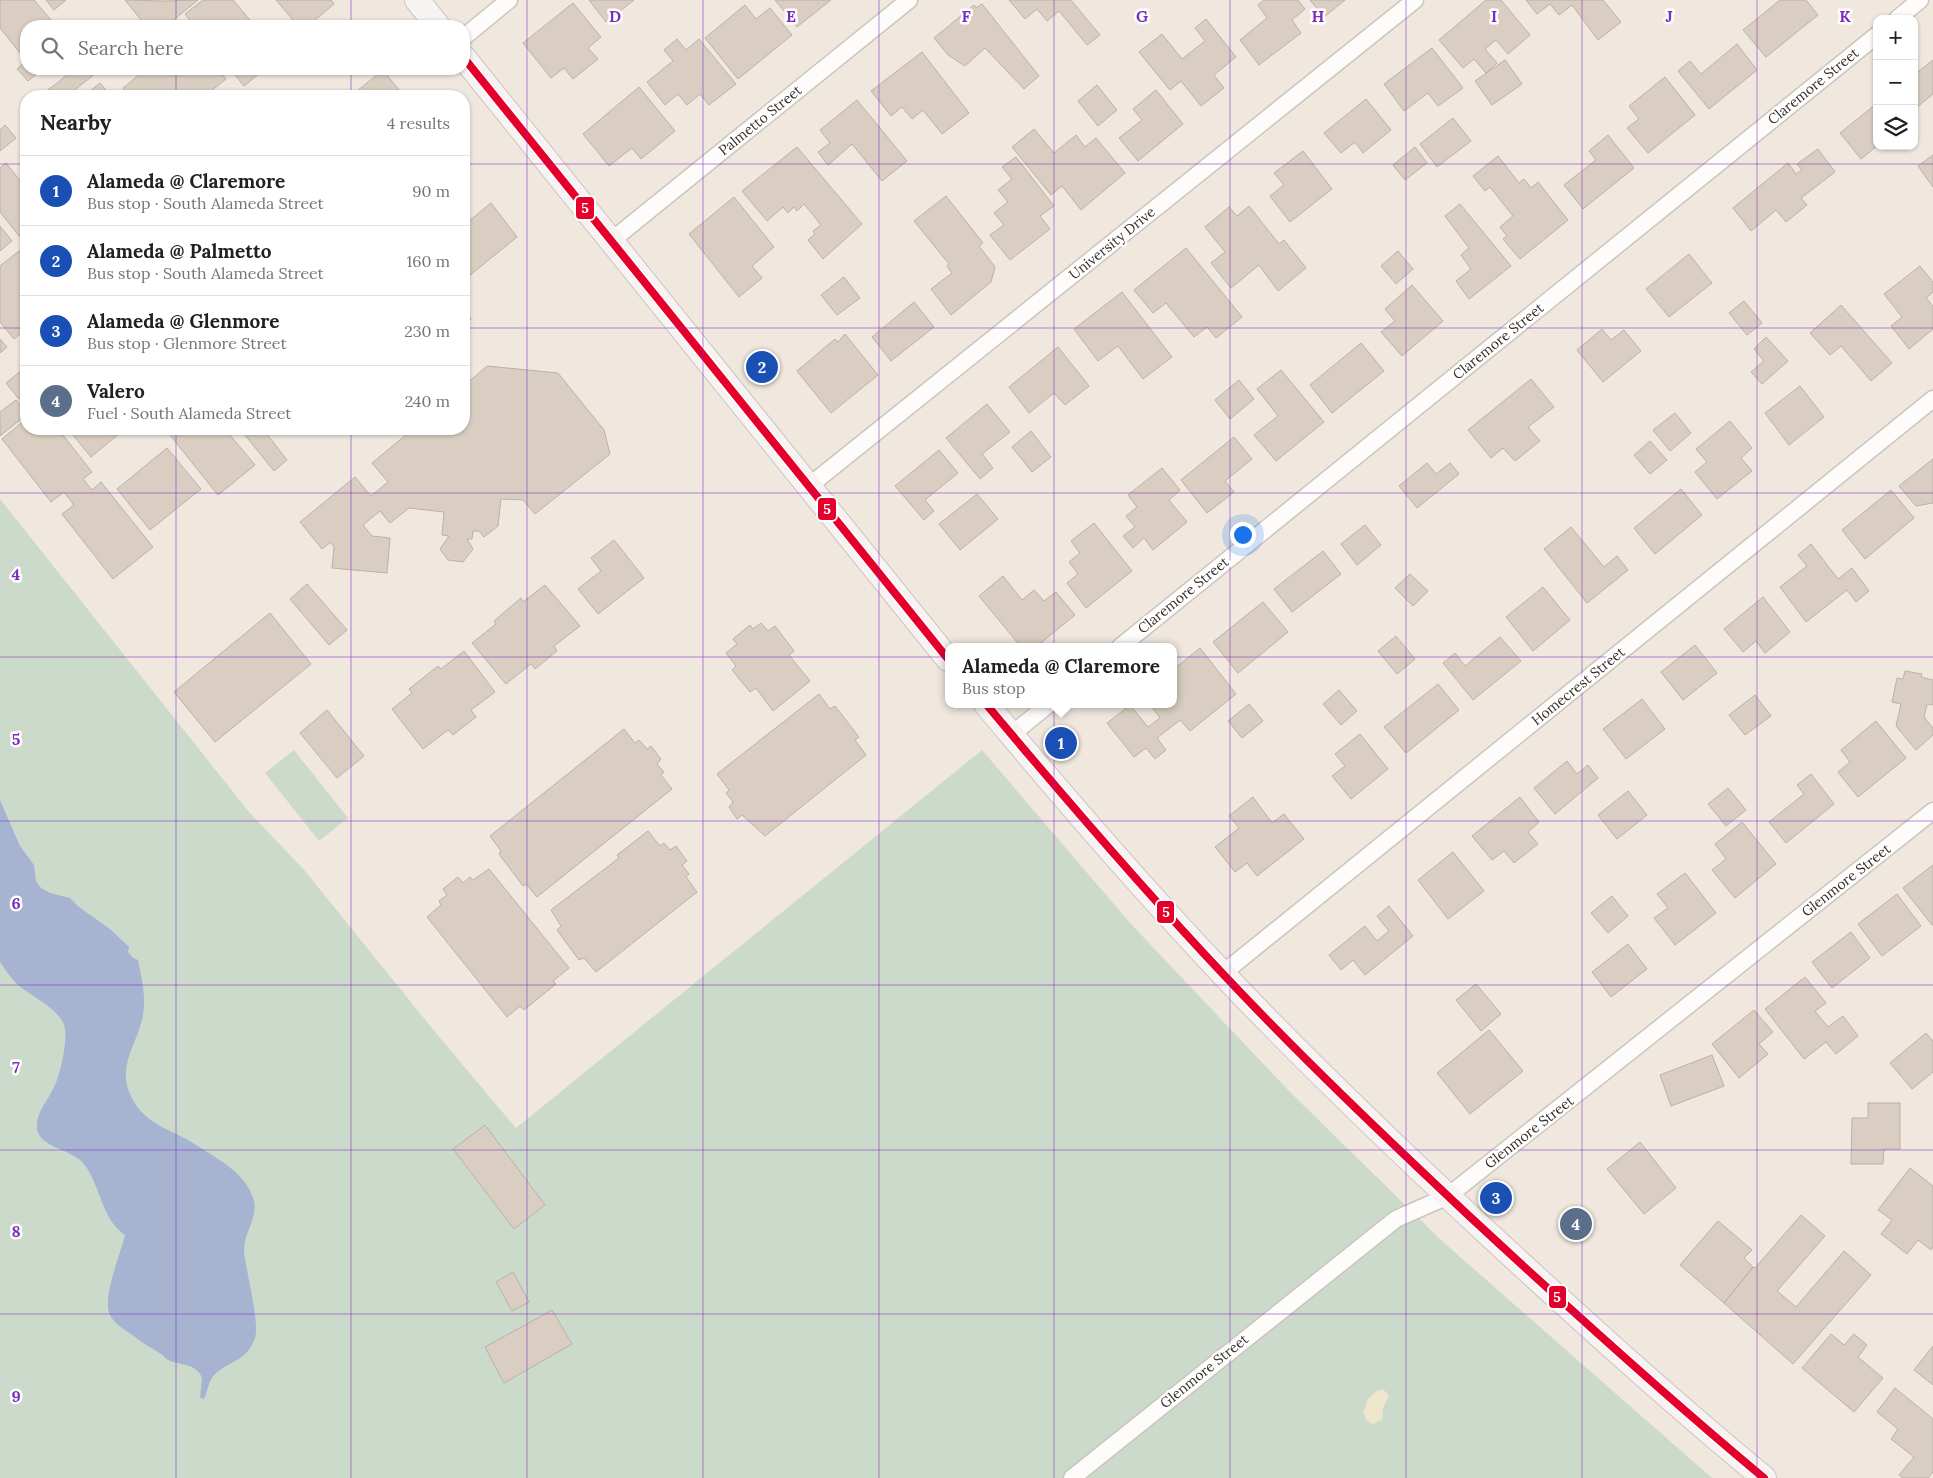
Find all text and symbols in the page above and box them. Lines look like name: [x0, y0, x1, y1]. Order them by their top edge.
text: D: [609, 6, 621, 26]
text: E: [786, 6, 796, 26]
text: F: [961, 6, 971, 26]
text: G: [1136, 6, 1148, 26]
text: H: [1312, 6, 1325, 26]
text: I: [1491, 6, 1497, 26]
text: J: [1665, 6, 1673, 26]
text: K: [1839, 6, 1851, 26]
map controls: [1873, 15, 1918, 150]
button: +: [1873, 15, 1918, 60]
search box: [20, 20, 470, 75]
icon: search: [38, 34, 66, 62]
text: Search here: [78, 36, 184, 60]
street label: Claremore Street: [1764, 43, 1863, 128]
button: −: [1873, 60, 1918, 105]
street label: Palmetto Street: [715, 81, 806, 159]
button: layers: [1873, 105, 1918, 150]
text: Nearby: [40, 109, 111, 136]
text: 4 results: [387, 113, 450, 133]
text: Alameda @ Claremore: [87, 169, 285, 193]
text: 1: [53, 181, 59, 201]
text: 90 m: [412, 181, 450, 201]
text: Bus stop · South Alameda Street: [87, 193, 324, 213]
line badge: 5: [575, 196, 595, 220]
text: 5: [581, 199, 589, 217]
street label: University Drive: [1065, 202, 1159, 283]
text: Alameda @ Palmetto: [87, 239, 272, 263]
text: 2: [52, 251, 60, 271]
text: 160 m: [406, 251, 450, 271]
text: Bus stop · South Alameda Street: [87, 263, 324, 283]
street label: Claremore Street: [1449, 298, 1548, 383]
text: Alameda @ Glenmore: [87, 309, 280, 333]
text: 3: [52, 321, 60, 341]
text: 230 m: [404, 321, 450, 341]
text: Bus stop · Glenmore Street: [87, 333, 287, 353]
pin: 2: [746, 348, 778, 386]
text: Valero: [87, 379, 145, 403]
text: 4: [52, 391, 60, 411]
text: 240 m: [405, 391, 450, 411]
text: Fuel · South Alameda Street: [87, 403, 291, 423]
line badge: 5: [817, 497, 837, 521]
text: 5: [823, 500, 831, 518]
your location: [1230, 522, 1256, 548]
street label: Claremore Street: [1134, 552, 1233, 637]
text: 4: [12, 564, 21, 584]
street label: Homecrest Street: [1528, 642, 1629, 729]
popup: [945, 643, 1177, 708]
text: Alameda @ Claremore: [962, 654, 1160, 678]
text: Bus stop: [962, 678, 1025, 698]
pin: 1: [1045, 724, 1077, 762]
text: 5: [12, 729, 21, 749]
street label: Glenmore Street: [1798, 839, 1895, 920]
text: 6: [11, 893, 21, 913]
line badge: 5: [1156, 900, 1175, 924]
text: 5: [1162, 903, 1170, 921]
text: 7: [12, 1057, 20, 1077]
street label: Glenmore Street: [1481, 1091, 1578, 1172]
pin: 3: [1480, 1179, 1512, 1217]
pin: 4: [1560, 1205, 1592, 1243]
text: 8: [11, 1221, 21, 1241]
line badge: 5: [1548, 1285, 1567, 1309]
text: 5: [1553, 1288, 1561, 1306]
street label: Glenmore Street: [1156, 1330, 1252, 1412]
text: 9: [11, 1386, 21, 1406]

